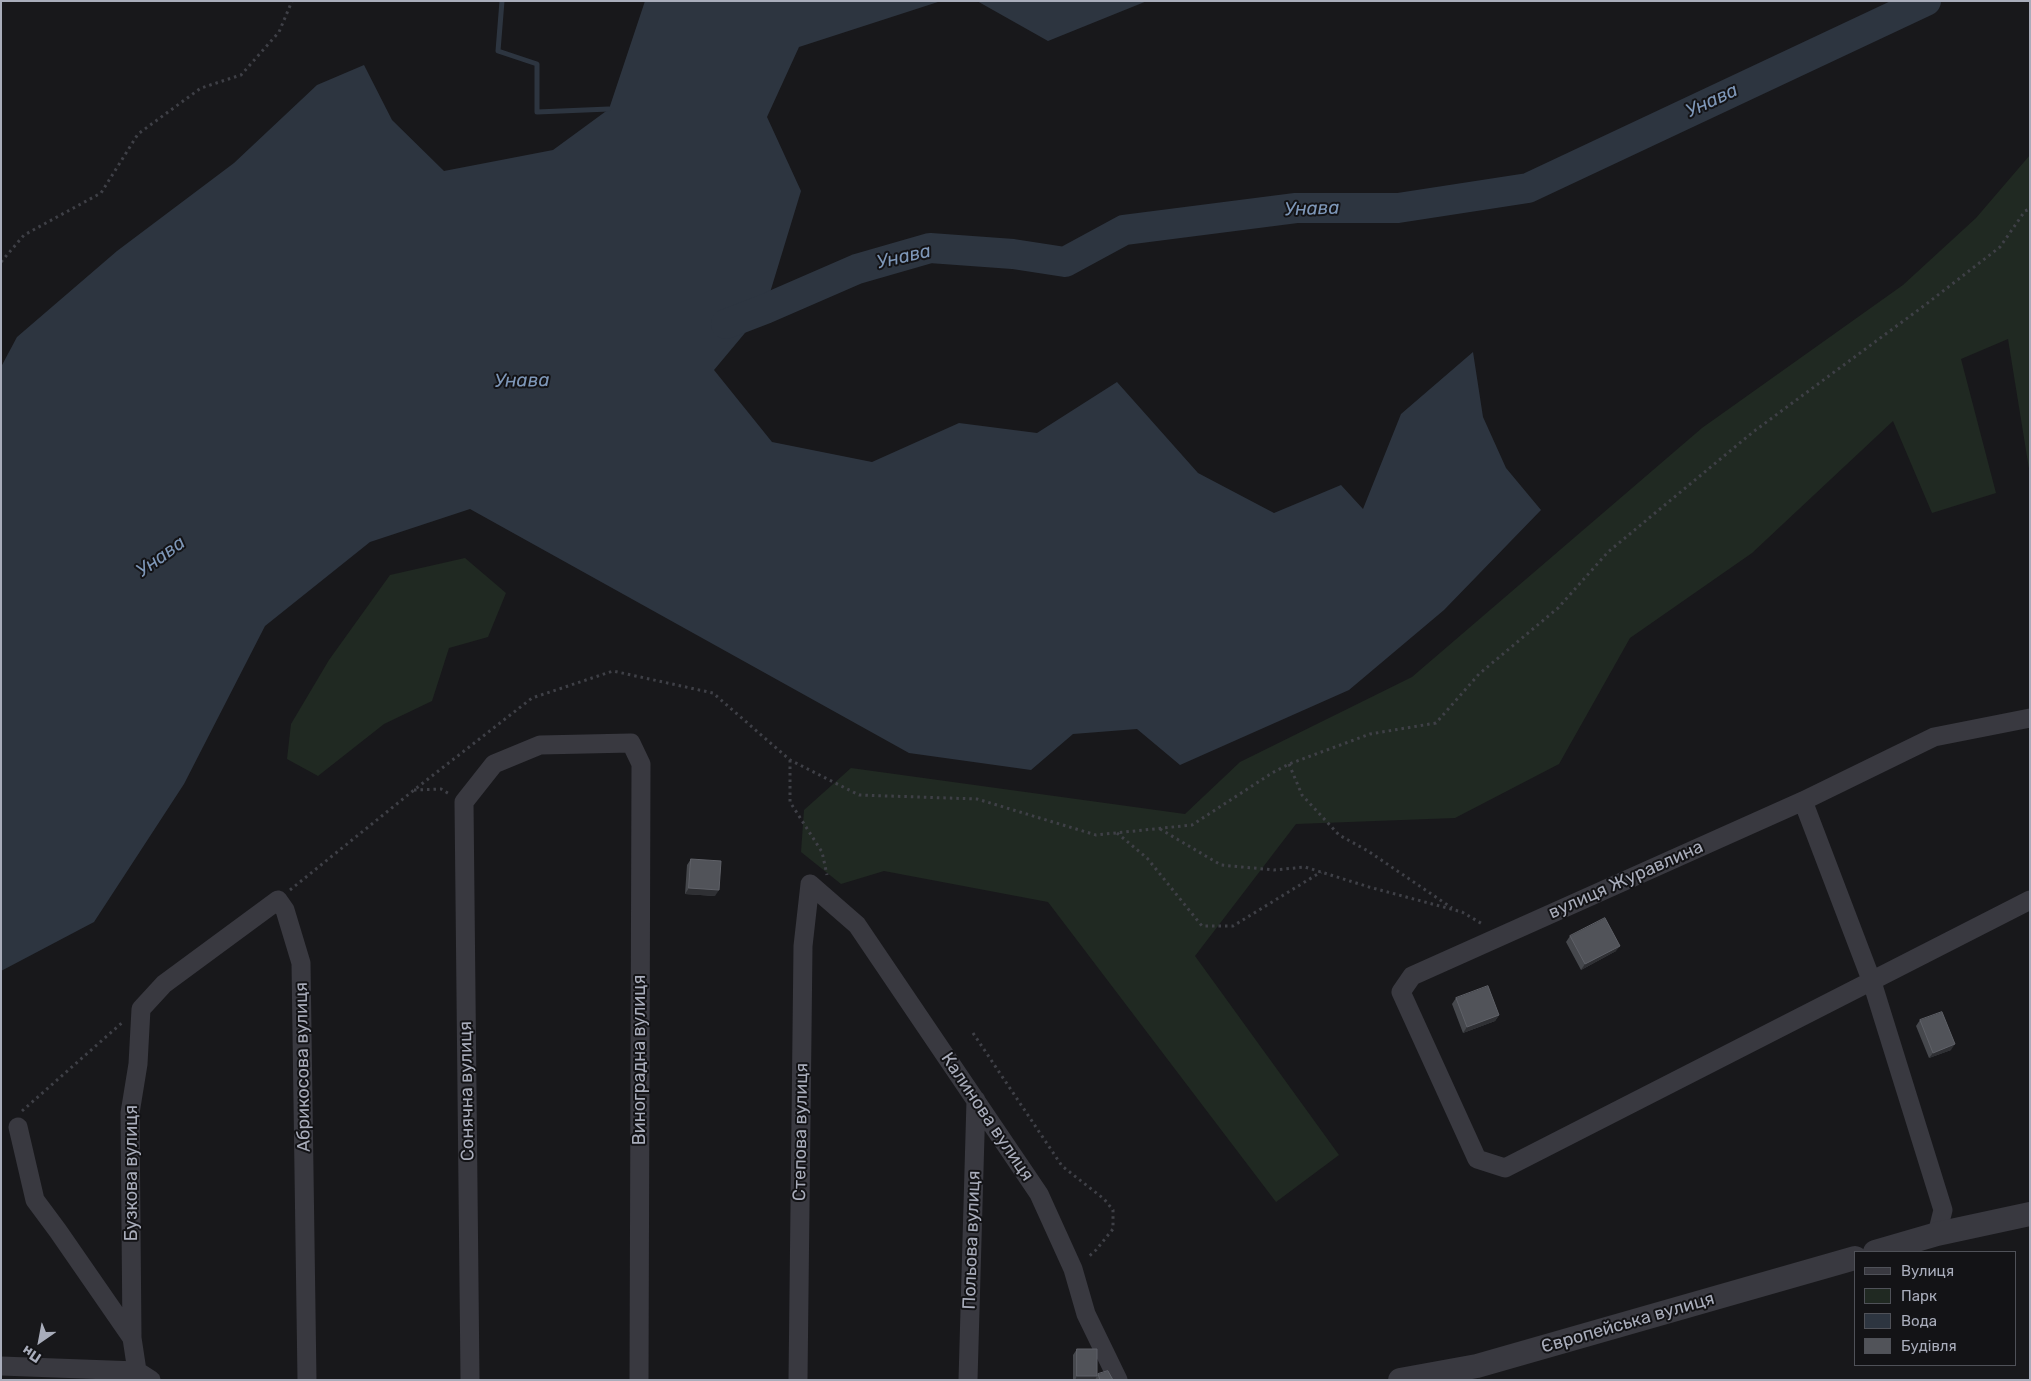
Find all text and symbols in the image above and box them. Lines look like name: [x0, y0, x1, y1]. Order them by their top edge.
water label: Унава: [1682, 79, 1742, 123]
water label: Унава: [1284, 197, 1340, 221]
water label: Унава: [875, 240, 933, 274]
water label: Унава: [494, 369, 550, 393]
water label: Унава: [132, 532, 190, 582]
street label: вулиця Журавлина: [1545, 836, 1707, 924]
street label: Виноградна вулиця: [629, 975, 651, 1145]
street label: Абрикосова вулиця: [291, 982, 315, 1152]
street label: Сонячна вулиця: [455, 1021, 479, 1161]
street label: Калинова вулиця: [936, 1049, 1038, 1185]
street label: Степова вулиця: [789, 1063, 813, 1201]
street label: Бузкова вулиця: [121, 1105, 143, 1241]
street label: Польова вулиця: [959, 1170, 985, 1310]
legend: [1854, 1251, 2016, 1366]
text: Вулиця: [1901, 1262, 1954, 1280]
text: Парк: [1901, 1287, 1937, 1305]
street label: Європейська вулиця: [1539, 1288, 1717, 1358]
text: Вода: [1901, 1312, 1937, 1330]
north arrow: [15, 1316, 65, 1366]
text: Будівля: [1901, 1337, 1957, 1355]
text: Пн: [19, 1342, 44, 1366]

